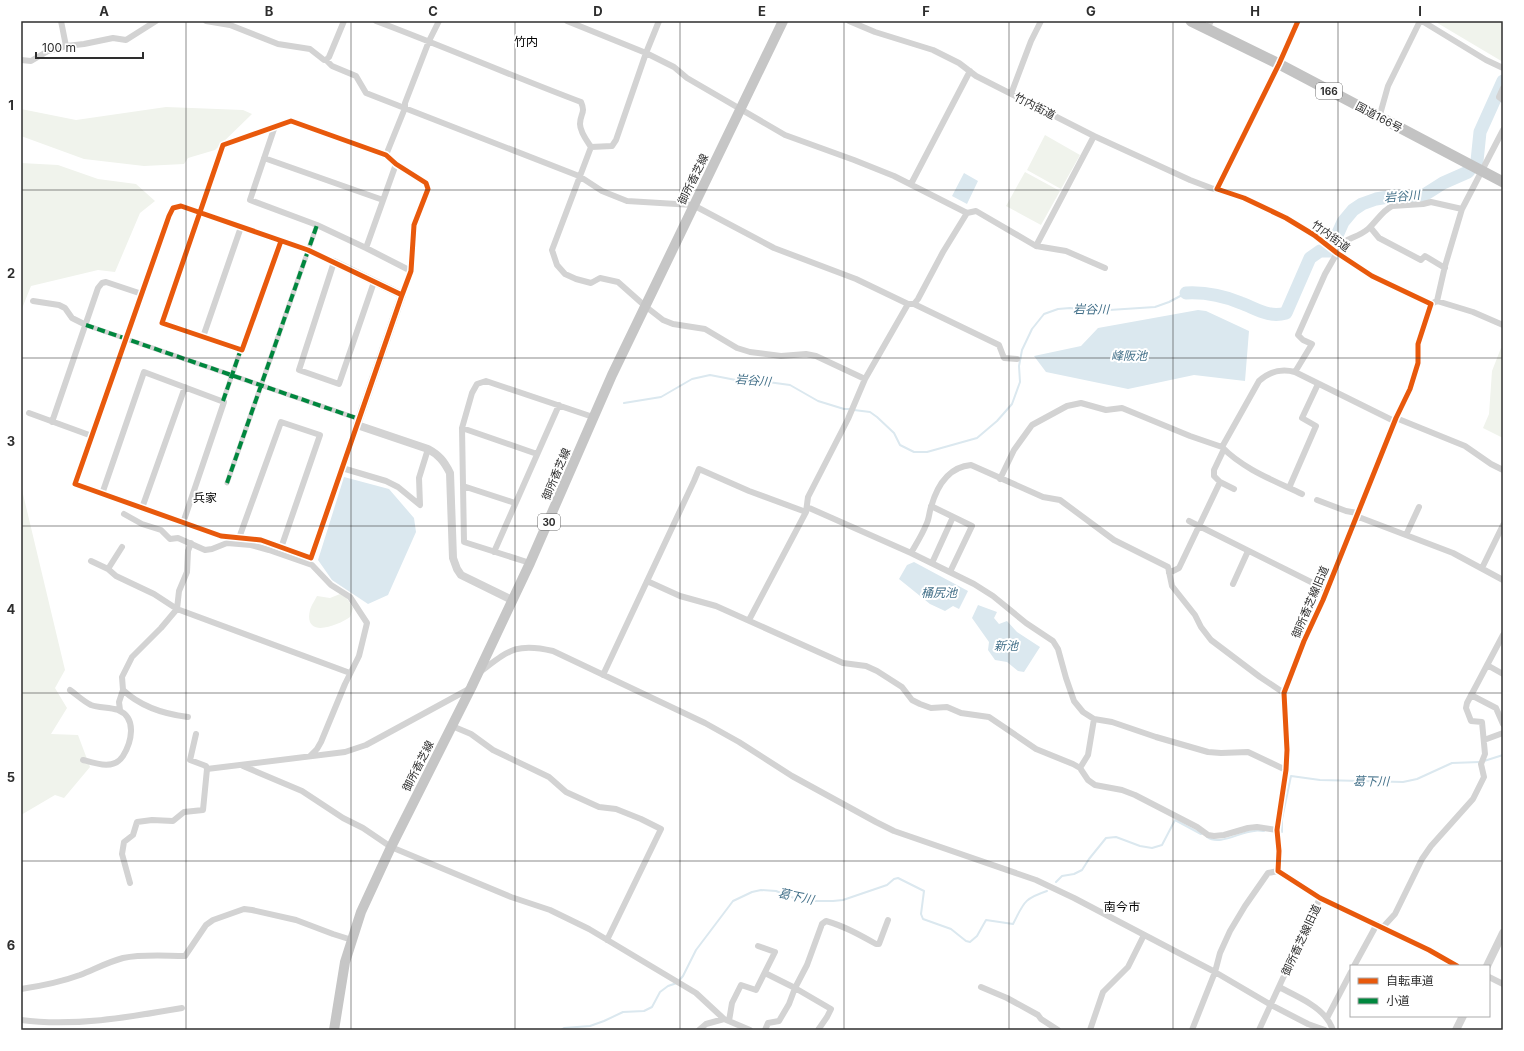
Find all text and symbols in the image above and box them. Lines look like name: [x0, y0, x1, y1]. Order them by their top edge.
text: A: [99, 3, 109, 19]
text: B: [265, 3, 274, 19]
text: C: [428, 3, 438, 19]
text: D: [593, 3, 603, 19]
text: E: [758, 3, 766, 19]
text: F: [922, 3, 930, 19]
text: G: [1086, 3, 1096, 19]
text: H: [1250, 3, 1260, 19]
text: I: [1418, 3, 1422, 19]
scale bar: [36, 34, 143, 60]
district label: 竹内: [514, 34, 538, 49]
text: 100 m: [42, 40, 76, 55]
road number: 166: [1316, 83, 1342, 99]
street label: 竹内街道: [1012, 90, 1058, 122]
text: 1: [8, 97, 14, 113]
street label: 国道166号: [1353, 99, 1405, 135]
street label: 御所香芝線: [674, 151, 711, 208]
water label: 岩谷川: [1383, 187, 1423, 205]
street label: 竹内街道: [1309, 217, 1353, 255]
text: 2: [7, 265, 15, 281]
water label: 岩谷川: [1073, 301, 1111, 317]
water label: 峰阪池: [1111, 348, 1148, 363]
water label: 岩谷川: [734, 371, 774, 389]
text: 3: [7, 433, 15, 449]
street label: 御所香芝線: [538, 446, 573, 503]
district label: 兵家: [193, 490, 217, 505]
road number: 30: [538, 514, 560, 530]
street label: 御所香芝線旧道: [1288, 564, 1331, 641]
water label: 桶尻池: [921, 585, 958, 600]
text: 4: [7, 601, 16, 617]
water label: 新池: [994, 638, 1019, 653]
street label: 御所香芝線: [399, 738, 437, 795]
text: 5: [7, 769, 15, 785]
water label: 葛下川: [1353, 773, 1391, 789]
water label: 葛下川: [777, 885, 817, 907]
district label: 南今市: [1104, 899, 1140, 914]
street label: 御所香芝線旧道: [1278, 902, 1324, 979]
text: 6: [7, 937, 15, 953]
legend: [1350, 965, 1490, 1017]
text: 自転車道: [1386, 973, 1434, 988]
text: 小道: [1386, 993, 1410, 1008]

